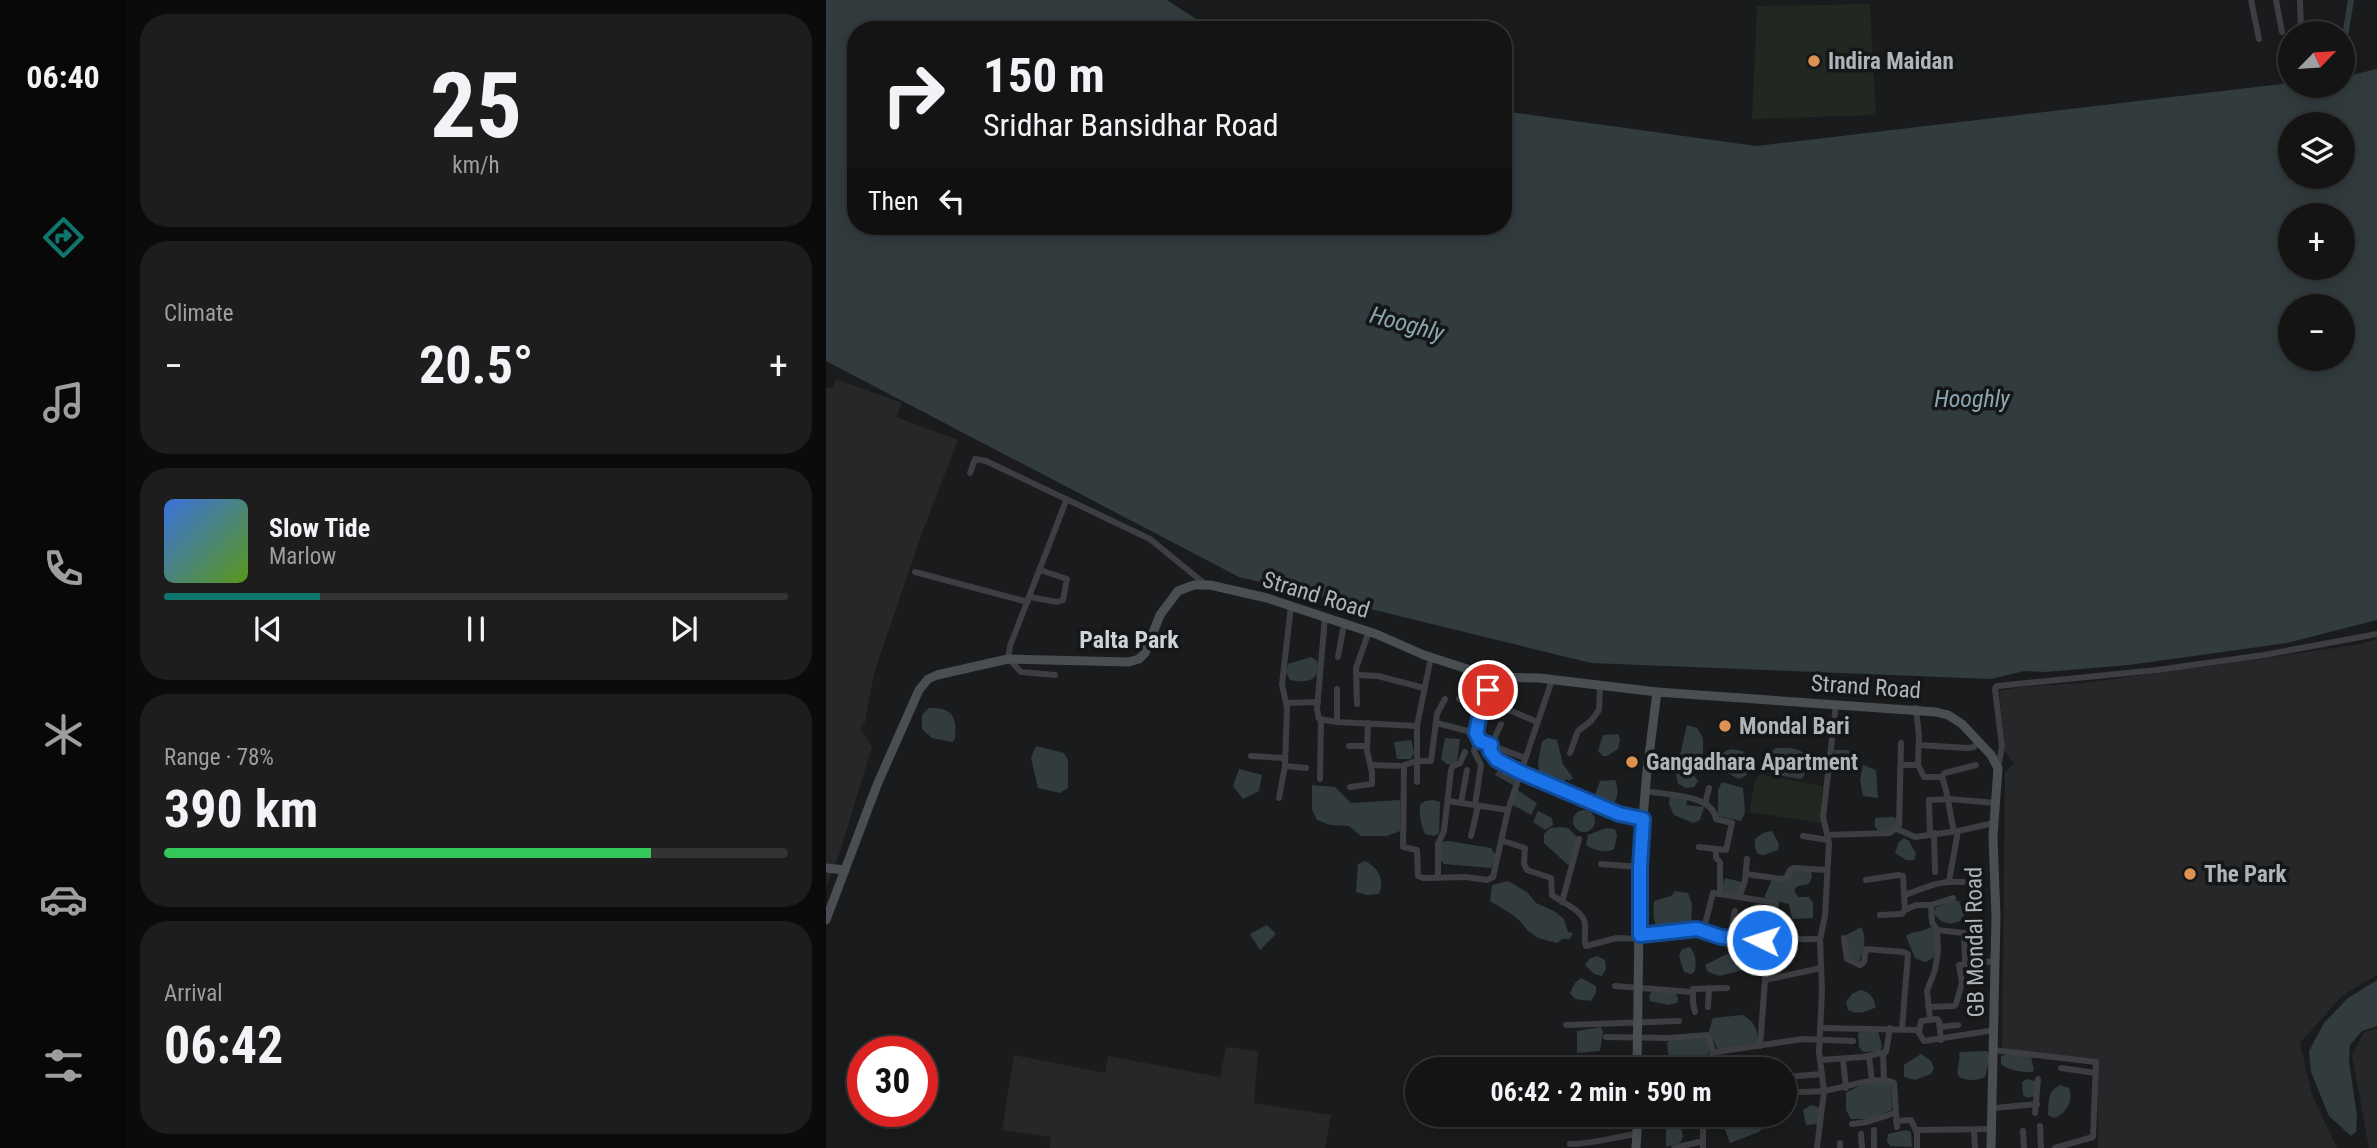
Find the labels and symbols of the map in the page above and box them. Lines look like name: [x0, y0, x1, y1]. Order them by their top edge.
north arrow: [2278, 21, 2356, 98]
place label: Indira Maidan: [1828, 48, 1954, 75]
marker: Indira Maidan: [1806, 53, 1822, 69]
water label: Hooghly: [1367, 301, 1448, 348]
water label: Hooghly: [1934, 385, 2011, 413]
street label: Strand Road: [1259, 566, 1373, 624]
district label: Palta Park: [1079, 626, 1179, 654]
pin: [1458, 660, 1518, 720]
street label: Strand Road: [1810, 670, 1922, 704]
place label: Mondal Bari: [1739, 713, 1850, 740]
marker: Mondal Bari: [1717, 718, 1733, 734]
place label: Gangadhara Apartment: [1646, 749, 1858, 776]
marker: Gangadhara Apartment: [1624, 754, 1640, 770]
place label: The Park: [2204, 861, 2288, 888]
street label: GB Mondal Road: [1960, 866, 1990, 1018]
marker: The Park: [2182, 866, 2198, 882]
position arrow: [1725, 903, 1799, 977]
speed limit sign: 30: [847, 1036, 938, 1127]

